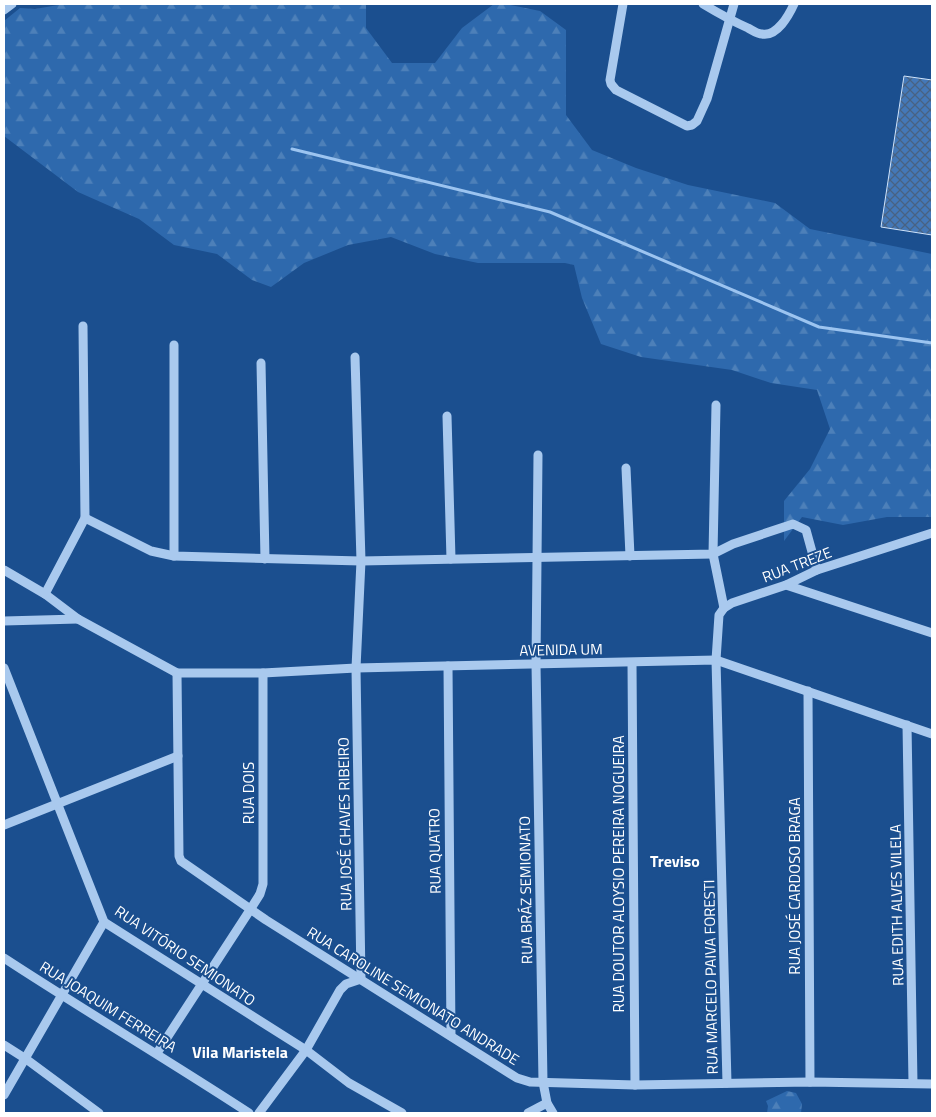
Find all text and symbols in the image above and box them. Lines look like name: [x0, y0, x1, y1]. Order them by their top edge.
street label: RUA TREZE: [759, 541, 835, 588]
street label: AVENIDA UM: [519, 637, 603, 662]
street label: RUA DOUTOR ALOYSIO PEREIRA NOGUEIRA: [607, 735, 630, 1013]
street label: RUA JOSÉ CHAVES RIBEIRO: [331, 737, 358, 911]
street label: RUA DOIS: [237, 762, 260, 824]
street label: RUA JOSÉ CARDOSO BRAGA: [783, 797, 806, 975]
street label: RUA QUATRO: [422, 808, 447, 894]
street label: RUA BRÁZ SEMIONATO: [513, 816, 538, 964]
street label: RUA EDITH ALVES VILELA: [884, 824, 909, 986]
district label: Treviso: [650, 849, 700, 873]
street label: RUA MARCELO PAIVA FORESTI: [697, 879, 724, 1075]
street label: RUA VITÓRIO SEMIONATO: [110, 900, 260, 1011]
street label: RUA CAROLINE SEMIONATO ANDRADE: [303, 921, 524, 1071]
street label: RUA JOAQUIM FERREIRA: [35, 955, 181, 1058]
district label: Vila Maristela: [192, 1040, 288, 1064]

